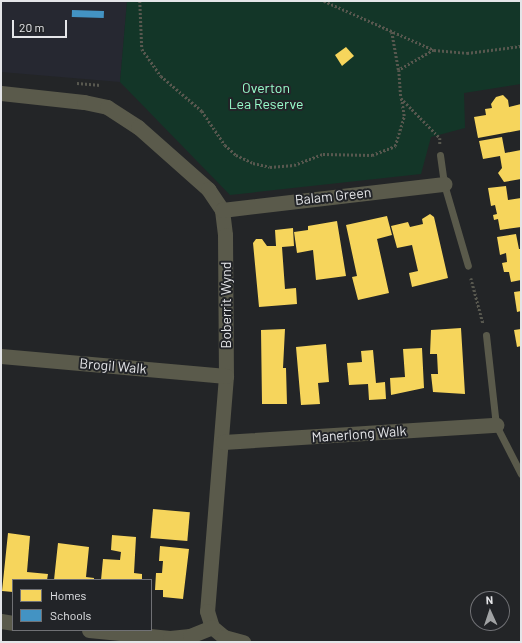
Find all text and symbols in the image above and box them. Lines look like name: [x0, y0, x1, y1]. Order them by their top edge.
scale bar: [14, 12, 69, 38]
text: 20 m: [19, 20, 45, 34]
park label: Overton Lea Reserve: [229, 80, 303, 112]
street label: Balam Green: [294, 184, 372, 208]
street label: Boberrit Wynd: [218, 262, 234, 348]
street label: Brogil Walk: [79, 355, 147, 377]
street label: Manerlong Walk: [311, 422, 407, 446]
legend: [12, 579, 152, 631]
text: Homes: [50, 588, 86, 602]
north arrow: [470, 591, 510, 631]
text: N: [485, 593, 493, 606]
text: Schools: [50, 608, 91, 622]

